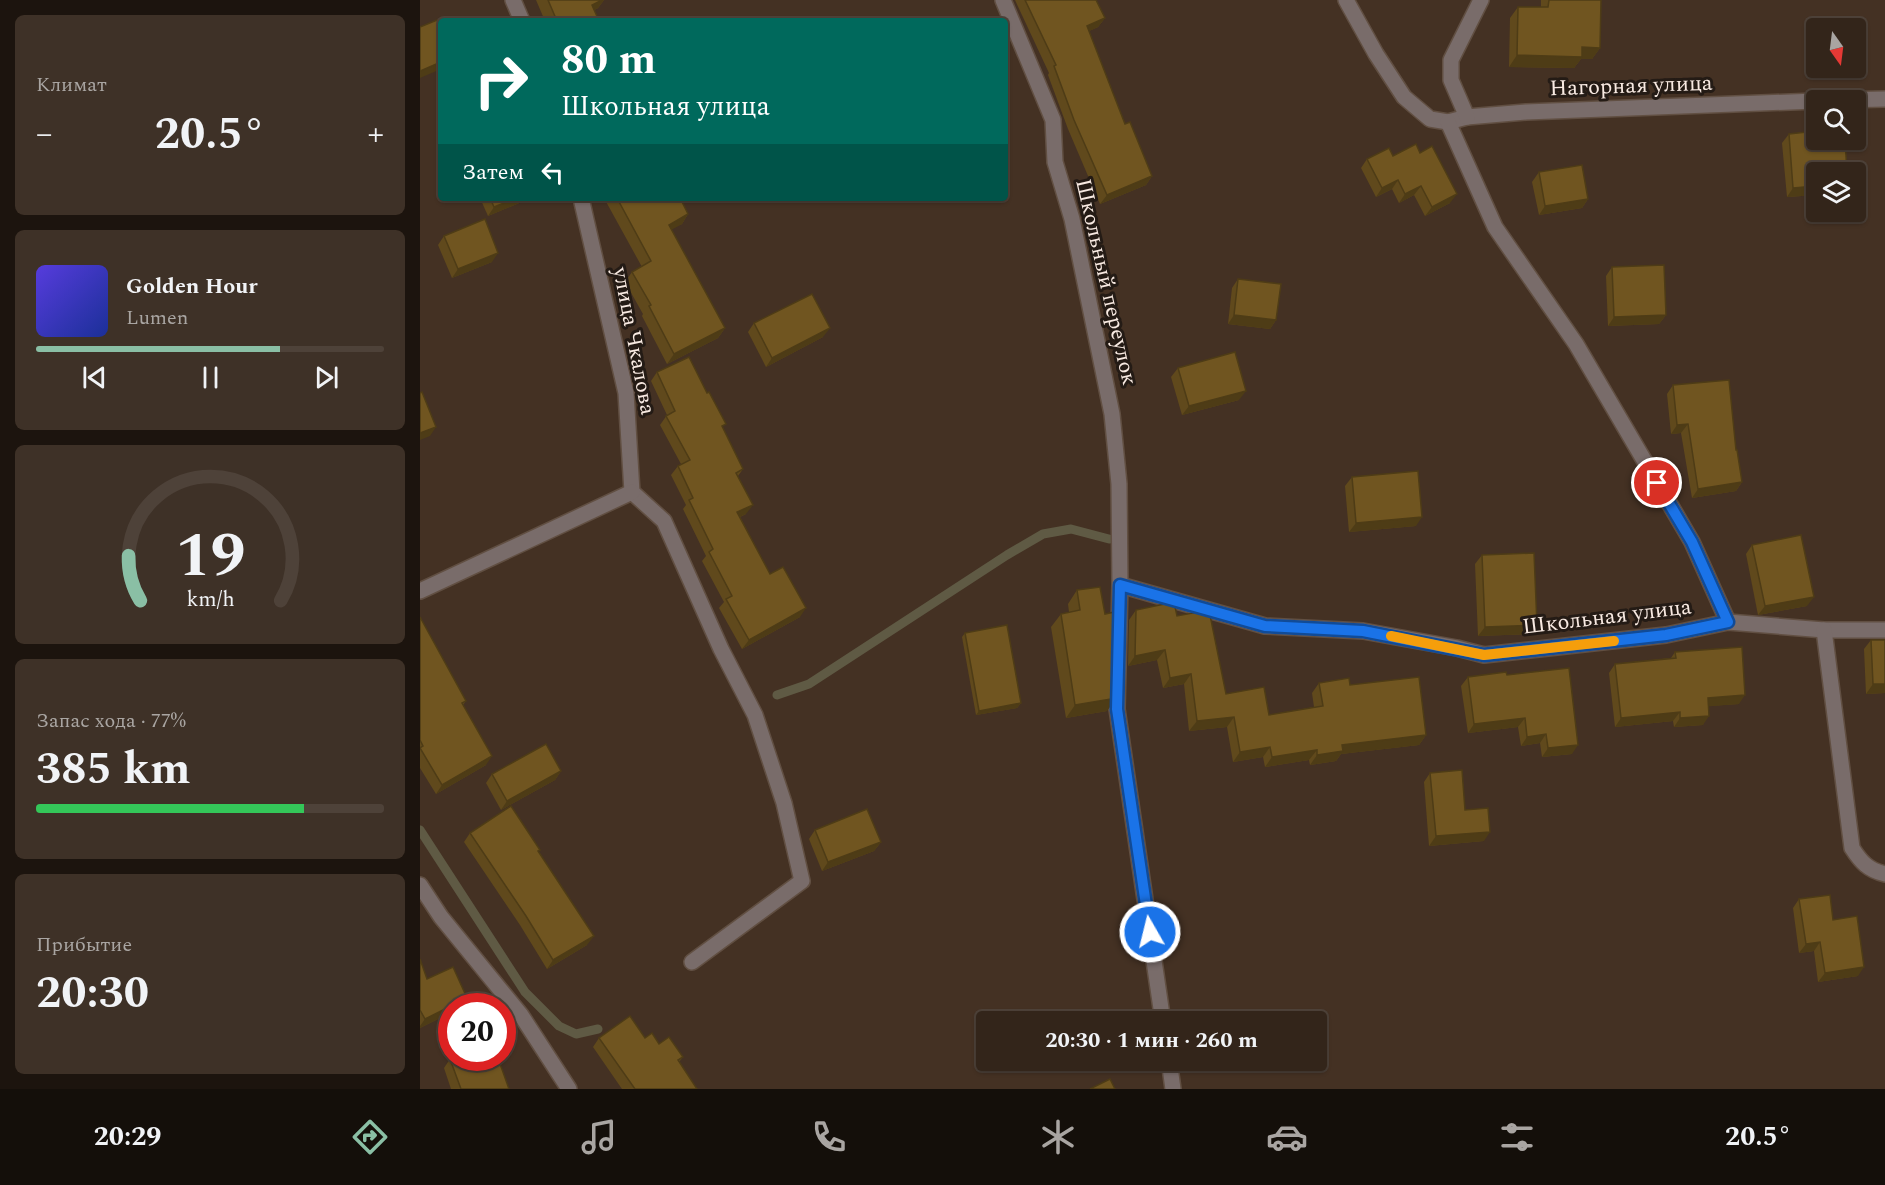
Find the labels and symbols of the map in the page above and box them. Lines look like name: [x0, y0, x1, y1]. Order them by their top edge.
north arrow: [1806, 18, 1866, 78]
street label: Нагорная улица: [1549, 67, 1713, 105]
street label: Школьный переулок: [1066, 175, 1146, 389]
street label: улица Чкалова: [603, 263, 665, 418]
pin: [1631, 457, 1682, 508]
street label: Школьная улица: [1521, 590, 1694, 644]
position arrow: [1118, 900, 1182, 964]
speed limit sign: 20: [438, 993, 516, 1071]

